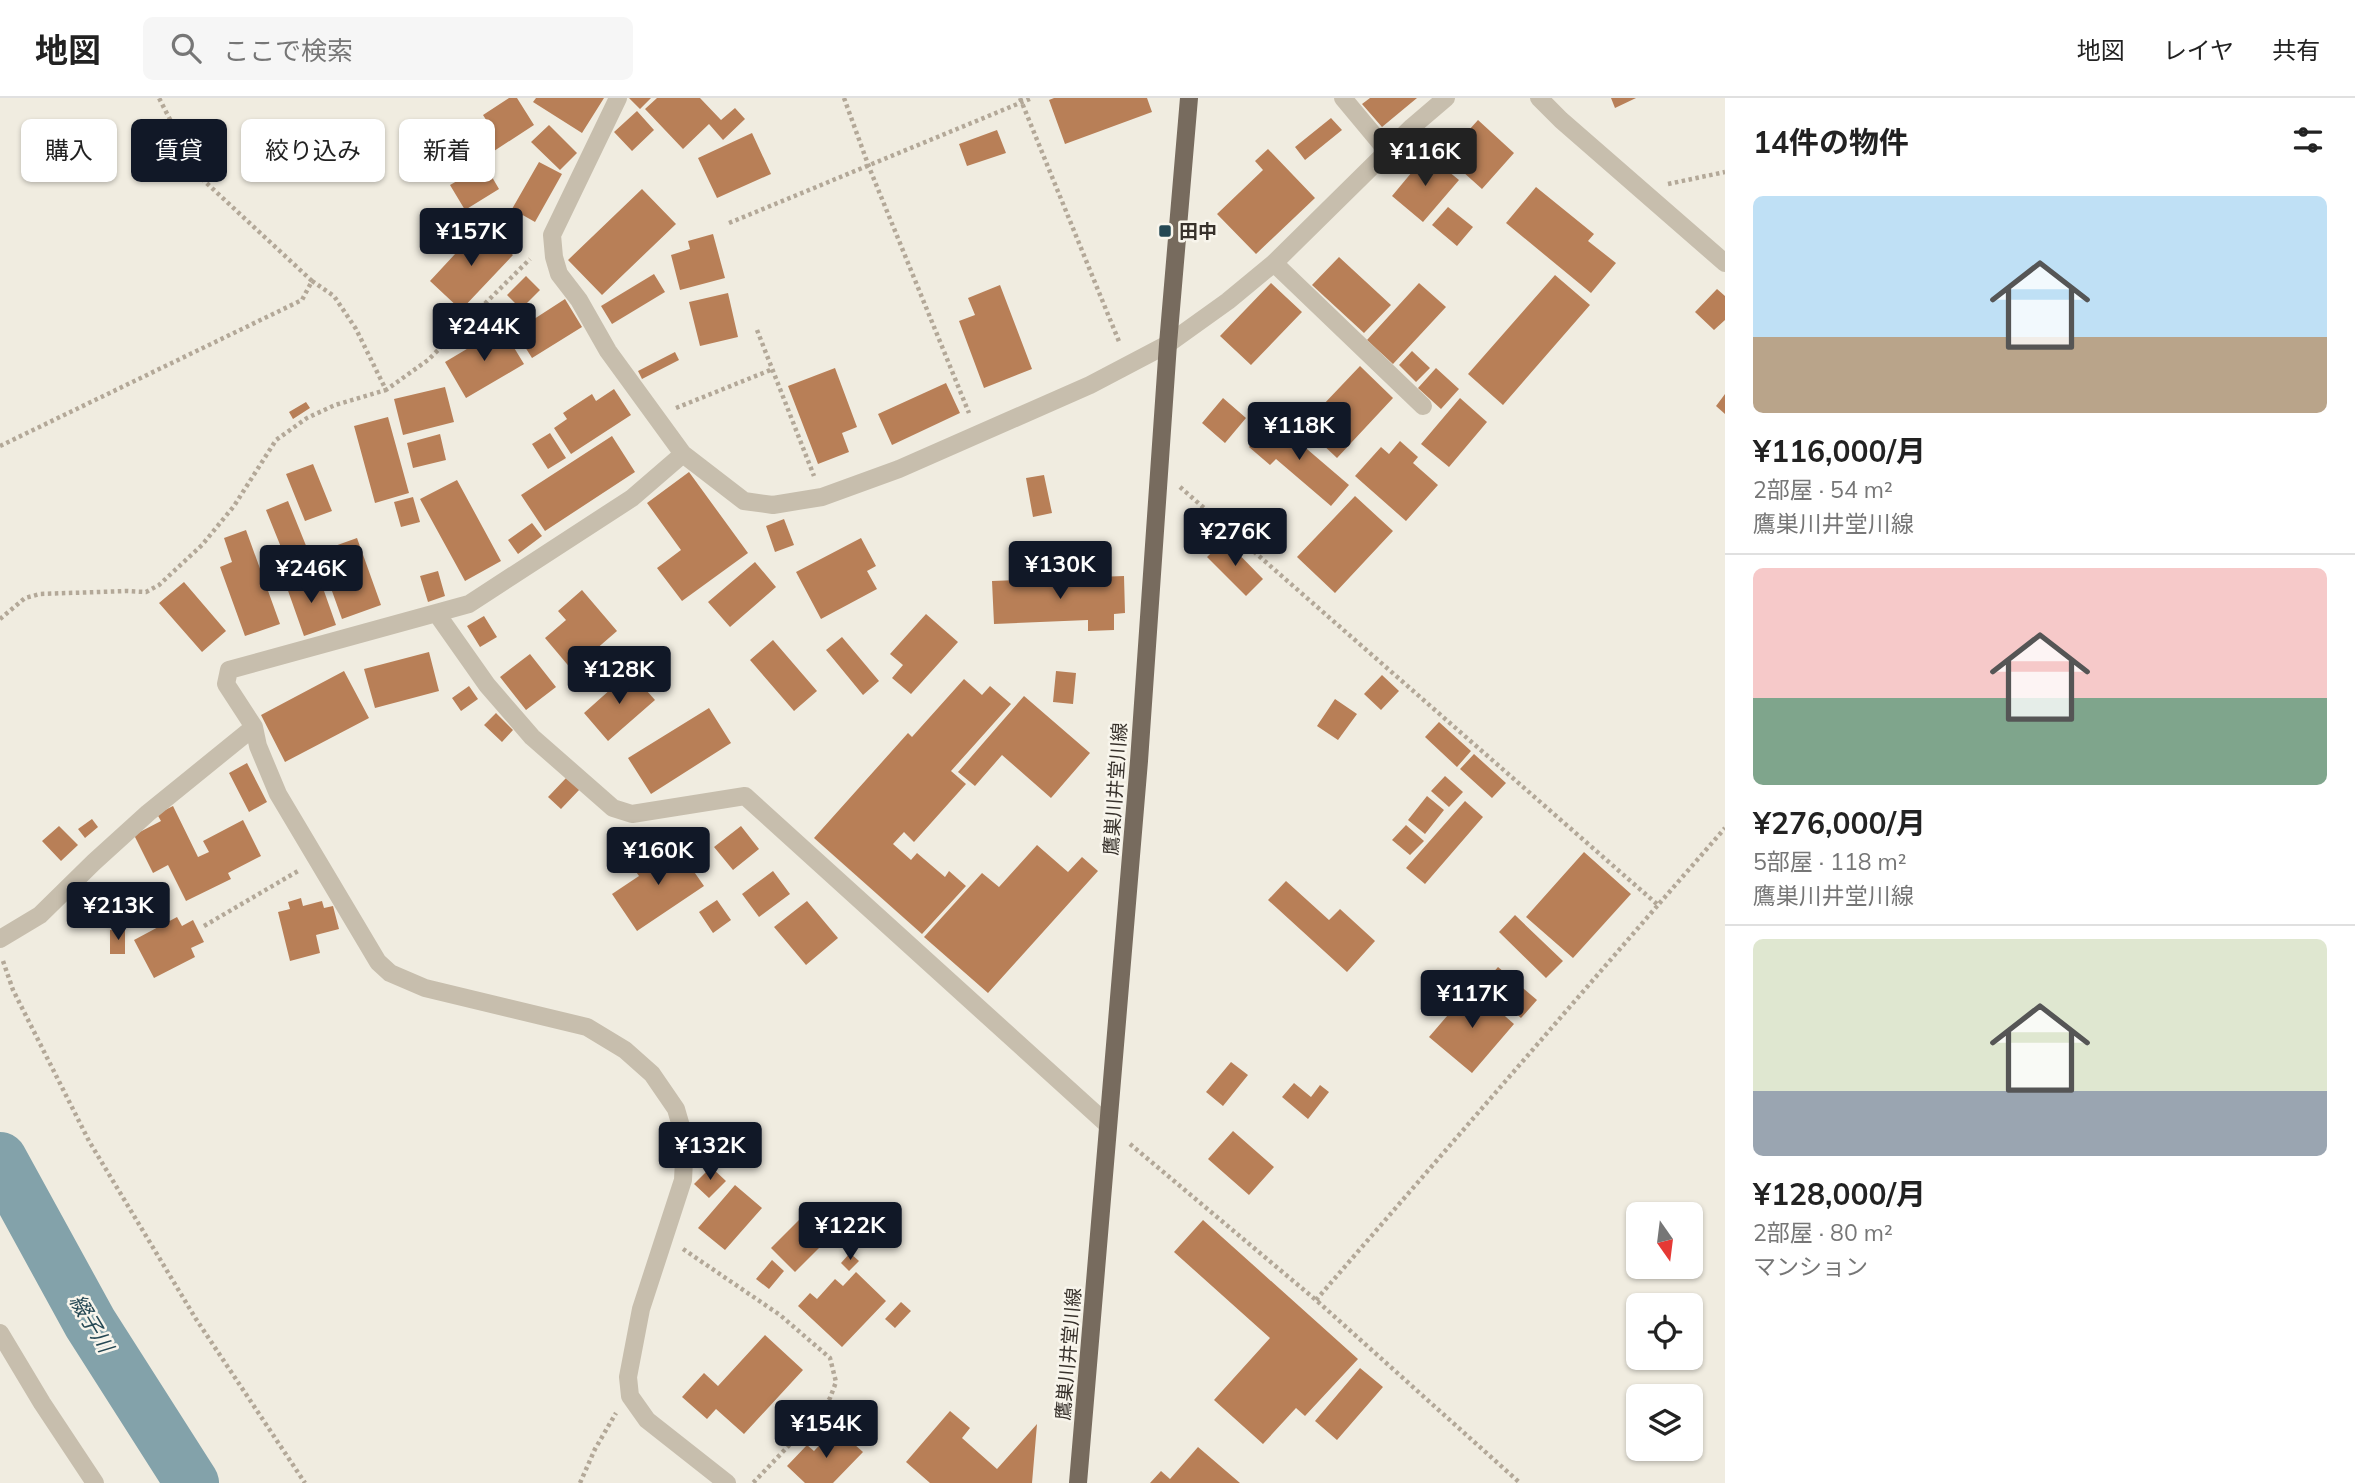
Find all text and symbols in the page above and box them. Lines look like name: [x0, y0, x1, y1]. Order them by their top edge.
search box: [143, 17, 633, 80]
text: 地図: [35, 29, 101, 70]
icon: search: [167, 29, 205, 67]
text: ここで検索: [223, 34, 353, 67]
text: 地図: [2077, 35, 2125, 65]
text: レイヤ: [2163, 35, 2234, 65]
text: 共有: [2272, 35, 2320, 65]
chip: 購入: [21, 119, 117, 182]
chip: 賃貸: [131, 119, 227, 182]
chip: 絞り込み: [241, 119, 385, 182]
chip: 新着: [399, 119, 495, 182]
icon: filters: [2289, 121, 2327, 159]
text: 14件の物件: [1753, 123, 1909, 161]
pin: ¥116K: [1376, 129, 1474, 188]
text: ¥116K: [1390, 136, 1460, 165]
pin: ¥157K: [422, 208, 520, 268]
text: ¥157K: [436, 216, 506, 245]
place label: 田中: [1179, 219, 1217, 243]
marker: 田中: [1157, 223, 1173, 239]
icon: home: [1977, 242, 2103, 368]
pin: ¥244K: [435, 303, 533, 363]
text: ¥244K: [449, 311, 519, 340]
pin: ¥118K: [1250, 402, 1348, 462]
text: ¥118K: [1264, 410, 1334, 439]
text: ¥116,000/月: [1753, 432, 1926, 470]
text: 2部屋 · 54 m²: [1753, 475, 1893, 504]
pin: ¥276K: [1186, 508, 1284, 568]
text: 鷹巣川井堂川線: [1753, 509, 1914, 538]
text: ¥276K: [1200, 516, 1270, 545]
pin: ¥130K: [1011, 542, 1109, 601]
pin: ¥246K: [262, 546, 360, 605]
text: ¥130K: [1025, 549, 1095, 578]
text: ¥246K: [276, 553, 346, 582]
icon: home: [1977, 614, 2103, 740]
pin: ¥128K: [570, 646, 668, 706]
text: ¥128K: [584, 654, 654, 683]
street label: 鷹巣川井堂川線: [1098, 722, 1132, 856]
text: ¥276,000/月: [1753, 804, 1926, 842]
pin: ¥160K: [609, 828, 707, 887]
text: ¥160K: [623, 835, 693, 864]
text: 5部屋 · 118 m²: [1753, 847, 1906, 876]
text: 鷹巣川井堂川線: [1753, 881, 1914, 910]
pin: ¥213K: [69, 882, 167, 942]
text: ¥213K: [83, 890, 153, 919]
pin: ¥117K: [1423, 970, 1521, 1030]
text: ¥117K: [1437, 978, 1507, 1007]
icon: home: [1977, 985, 2103, 1111]
pin: ¥132K: [661, 1122, 759, 1182]
text: ¥132K: [675, 1130, 745, 1159]
text: ¥128,000/月: [1753, 1175, 1926, 1213]
pin: ¥122K: [801, 1202, 899, 1262]
north arrow: [1626, 1202, 1703, 1279]
map controls: [1626, 1202, 1703, 1461]
text: ¥122K: [815, 1210, 885, 1239]
text: 2部屋 · 80 m²: [1753, 1218, 1893, 1247]
text: マンション: [1753, 1252, 1868, 1281]
street label: 鷹巣川井堂川線: [1050, 1287, 1086, 1421]
water label: 綴子川: [65, 1289, 120, 1358]
button: locate: [1626, 1293, 1703, 1370]
button: layers: [1626, 1384, 1703, 1461]
pin: ¥154K: [777, 1400, 875, 1460]
text: ¥154K: [791, 1408, 861, 1437]

